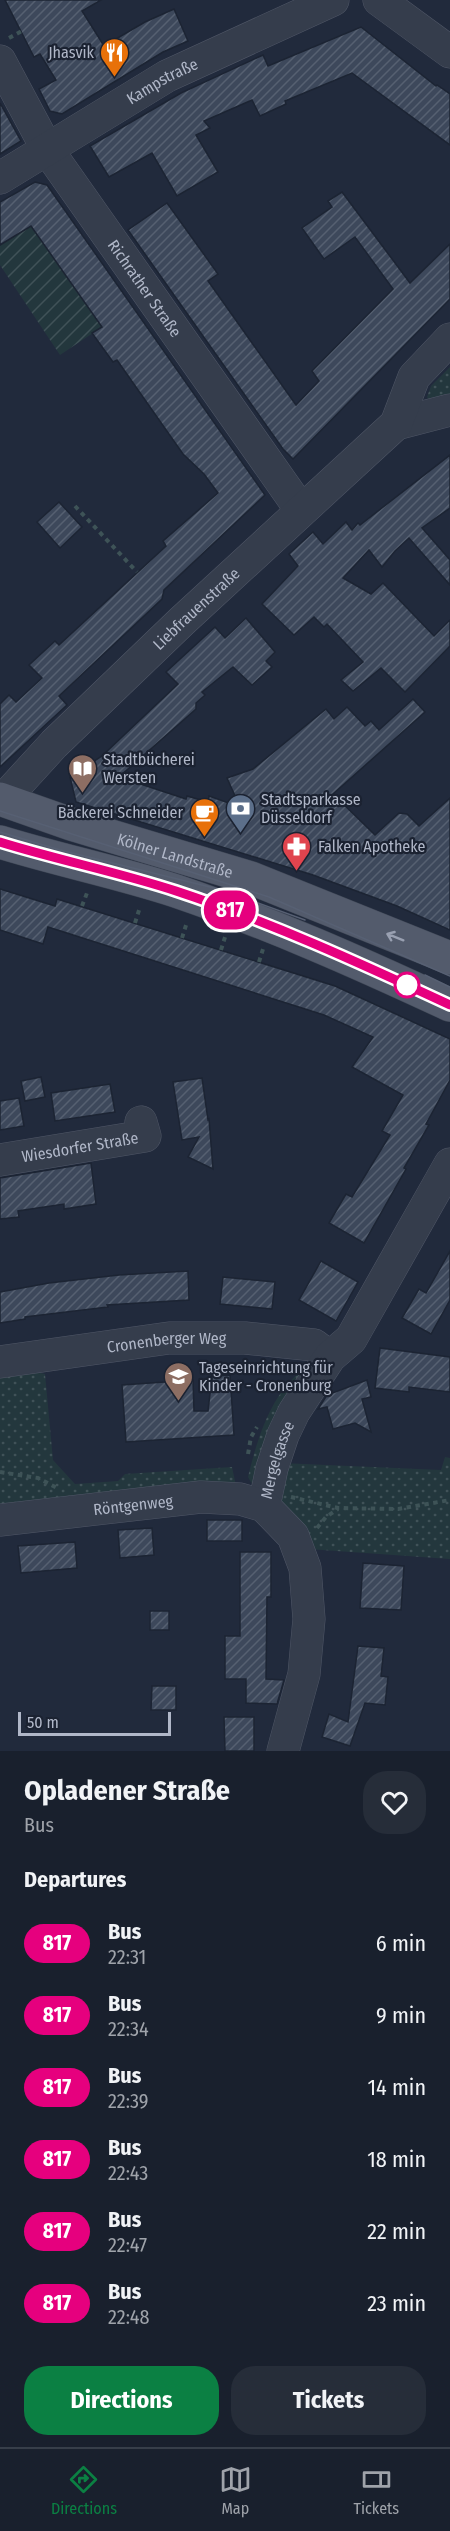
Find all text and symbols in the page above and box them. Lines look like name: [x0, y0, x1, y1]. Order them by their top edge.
restaurant icon: Jhasvik: [99, 36, 131, 78]
place label: Jhasvik: [48, 43, 95, 62]
street label: Kampstraße: [123, 54, 201, 108]
street label: Richrather Straße: [104, 236, 185, 341]
street label: Liebfrauenstraße: [149, 564, 244, 654]
place label: Stadtbücherei Wersten: [103, 750, 195, 787]
library icon: Stadtbücherei Wersten: [66, 752, 98, 794]
place label: Stadtsparkasse Düsseldorf: [261, 790, 361, 827]
bank icon: Stadtsparkasse Düsseldorf: [224, 792, 256, 834]
cafe icon: Bäckerei Schneider: [188, 796, 220, 838]
place label: Bäckerei Schneider: [58, 803, 183, 822]
street label: Kölner Landstraße: [115, 829, 235, 882]
pharmacy icon: Falken Apotheke: [281, 830, 313, 872]
place label: Falken Apotheke: [318, 837, 426, 856]
line badge: 817: [196, 890, 264, 930]
text: 817: [216, 897, 244, 923]
one-way arrow: [387, 931, 405, 942]
unlabelled marker: [394, 972, 420, 998]
street label: Wiesdorfer Straße: [20, 1128, 140, 1166]
street label: Cronenberger Weg: [106, 1329, 227, 1357]
place label: Tageseinrichtung für Kinder - Cronenburg: [199, 1358, 333, 1395]
school or university icon: Tageseinrichtung für Kinder - Cronenburg: [162, 1360, 194, 1402]
street label: Mergelgasse: [257, 1418, 298, 1500]
street label: Röntgenweg: [92, 1491, 174, 1519]
scale bar: [18, 1709, 171, 1736]
text: 50 m: [27, 1713, 59, 1732]
button: heart: [363, 1771, 426, 1834]
text: Opladener Straße: [24, 1774, 230, 1807]
text: Bus: [24, 1813, 54, 1837]
text: Departures: [24, 1866, 126, 1893]
text: Bus: [108, 1918, 141, 1945]
text: 817: [43, 1930, 71, 1956]
text: 6 min: [376, 1930, 426, 1957]
text: 22:31: [108, 1945, 146, 1969]
text: Bus: [108, 1990, 141, 2017]
text: 817: [43, 2002, 71, 2028]
text: 9 min: [376, 2002, 426, 2029]
text: 22:34: [108, 2017, 149, 2041]
text: Bus: [108, 2062, 141, 2089]
text: 817: [43, 2074, 71, 2100]
text: 14 min: [368, 2074, 426, 2101]
text: 22:39: [108, 2089, 149, 2113]
text: Bus: [108, 2134, 141, 2161]
text: 817: [43, 2146, 71, 2172]
text: 18 min: [367, 2146, 426, 2173]
text: 22:43: [108, 2161, 148, 2185]
text: Bus: [108, 2206, 141, 2233]
text: 817: [43, 2218, 71, 2244]
text: 22 min: [367, 2218, 426, 2245]
text: 22:47: [108, 2233, 147, 2257]
text: Bus: [108, 2278, 141, 2305]
text: 817: [43, 2290, 71, 2316]
text: 23 min: [367, 2290, 426, 2317]
text: 22:48: [108, 2305, 149, 2329]
button: Directions: [24, 2366, 219, 2435]
button: Tickets: [231, 2366, 426, 2435]
tab: Directions: [51, 2463, 117, 2518]
tab: Map: [219, 2463, 252, 2518]
tab: Tickets: [354, 2463, 399, 2518]

